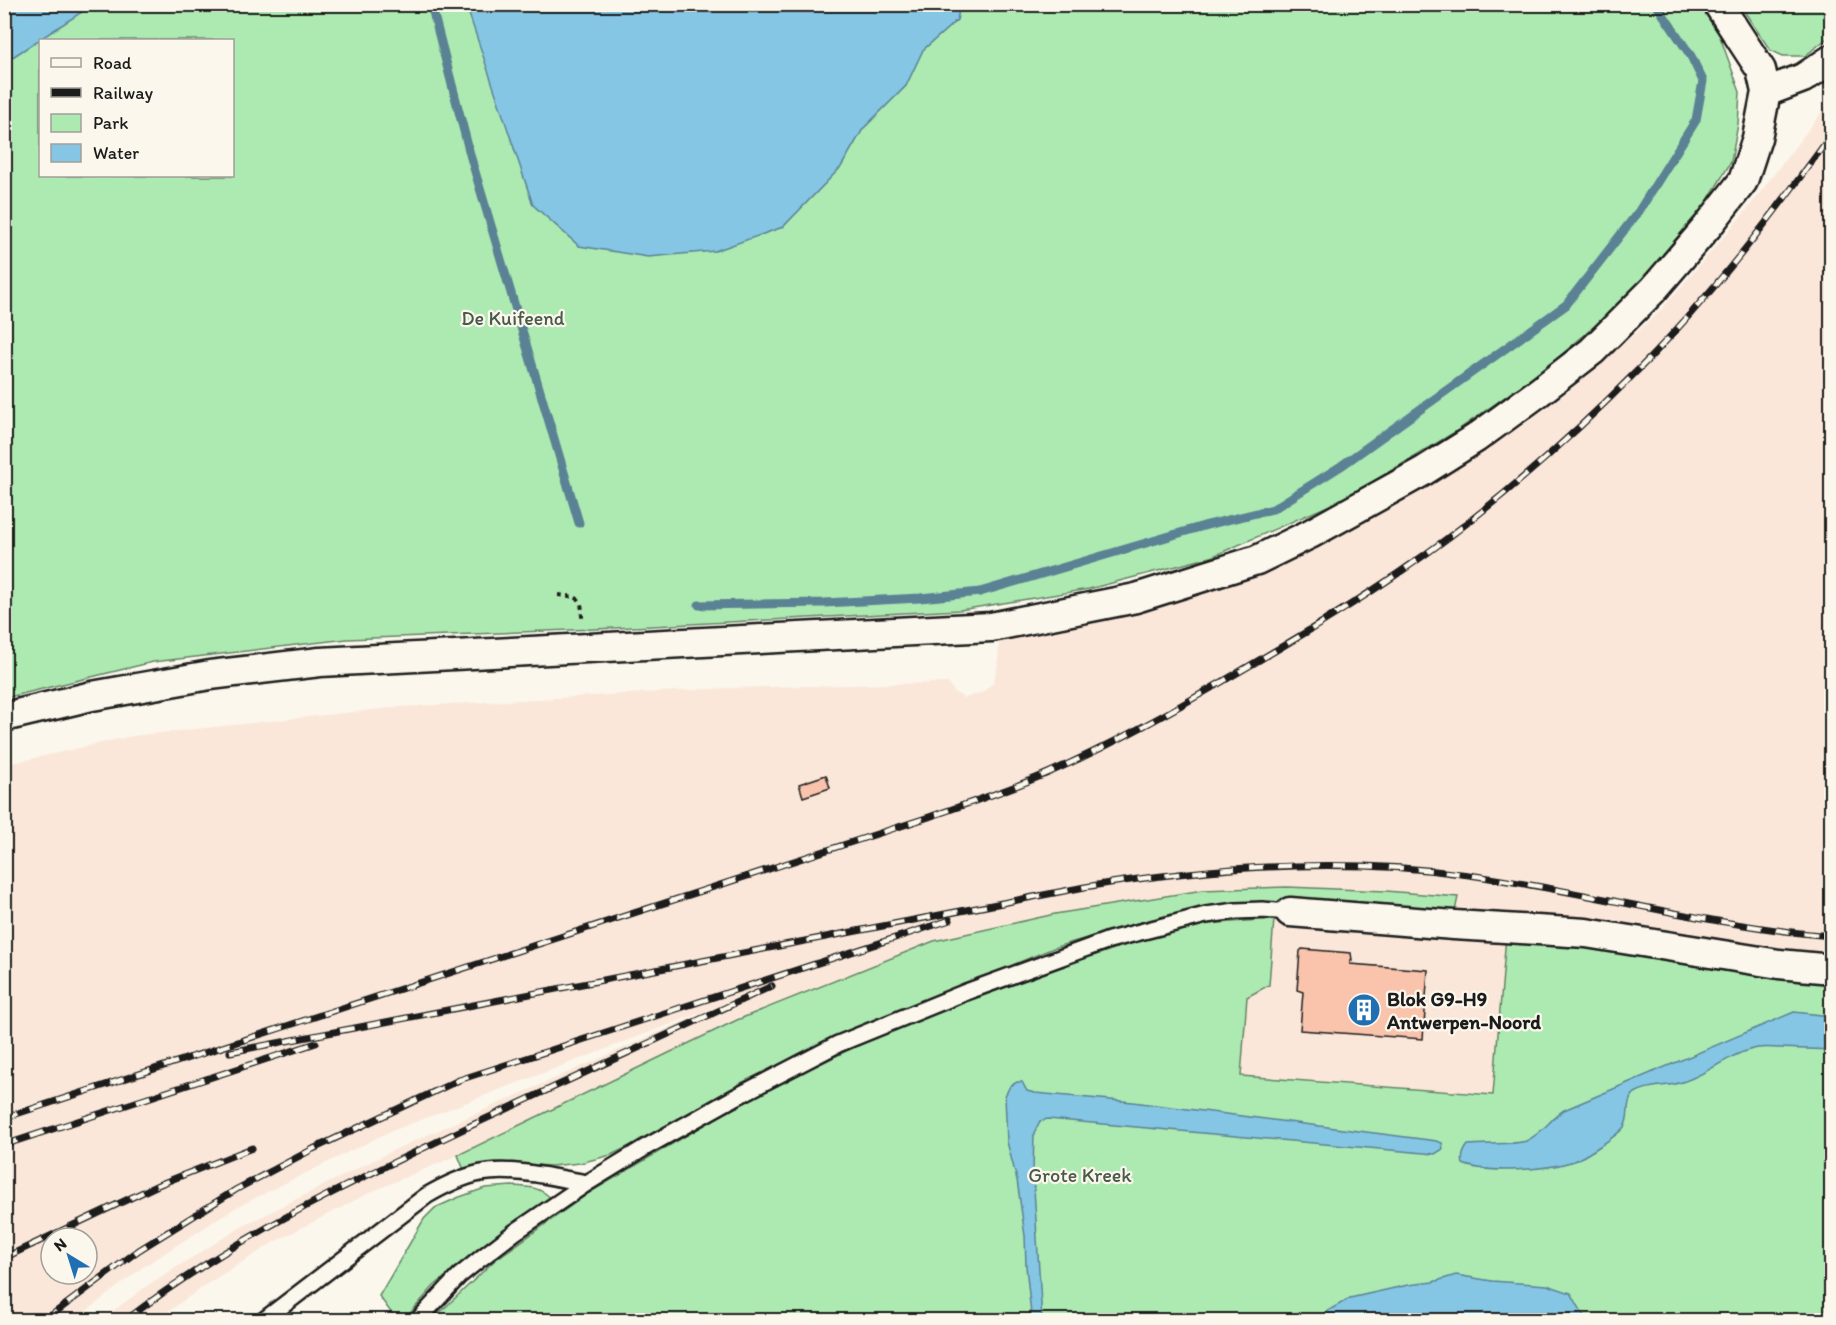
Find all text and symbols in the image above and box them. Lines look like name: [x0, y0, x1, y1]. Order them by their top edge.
legend: [39, 39, 234, 177]
text: Road: [93, 52, 132, 74]
text: Railway: [93, 82, 154, 104]
text: Park: [93, 112, 128, 134]
text: Water: [93, 142, 139, 164]
park label: De Kuifeend: [461, 306, 565, 330]
place label: Blok G9-H9 Antwerpen-Noord: [1386, 987, 1541, 1035]
building icon: Blok G9-H9 Antwerpen-Noord: [1346, 992, 1382, 1028]
park label: Grote Kreek: [1028, 1163, 1132, 1187]
north arrow: [39, 1226, 99, 1286]
text: N: [50, 1234, 70, 1255]

